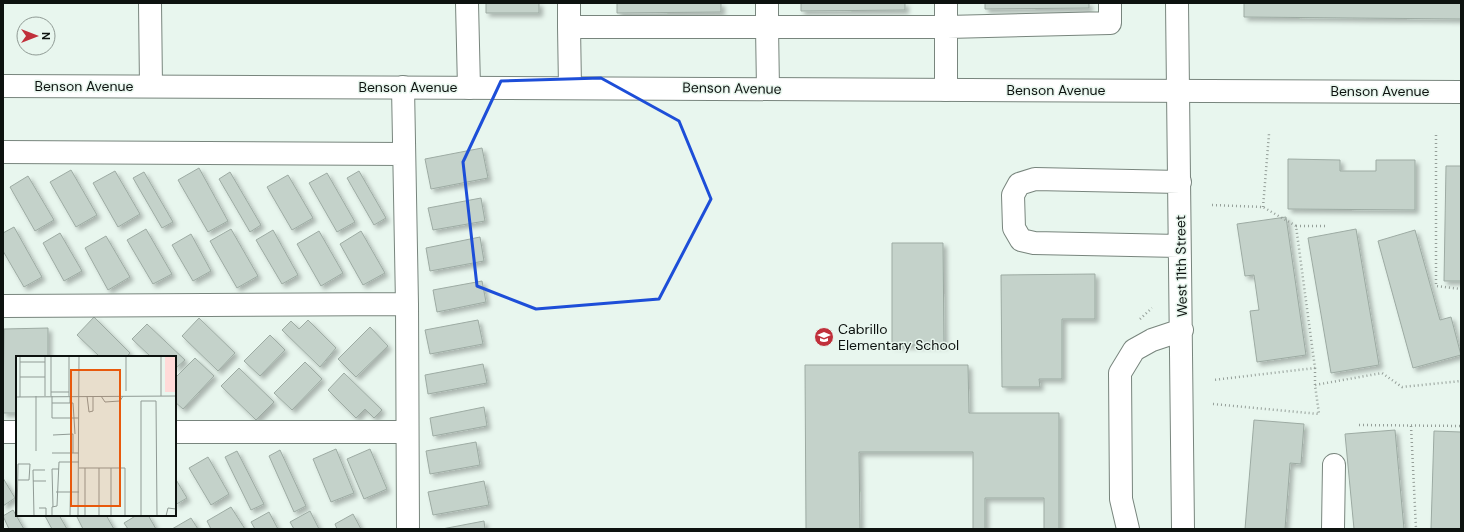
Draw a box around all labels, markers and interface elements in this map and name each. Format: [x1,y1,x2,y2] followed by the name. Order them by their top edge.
[16,16,56,56] north arrow
[39,32,53,40] text: N
[34,77,134,95] street label: Benson Avenue
[358,78,458,96] street label: Benson Avenue
[682,78,782,98] street label: Benson Avenue
[1006,81,1106,99] street label: Benson Avenue
[1330,82,1430,100] street label: Benson Avenue
[1171,215,1191,317] street label: West 11th Street
[838,320,959,354] place label: Cabrillo Elementary School
[813,326,835,348] school or university icon: Cabrillo Elementary School
[16,356,176,516] inset map

